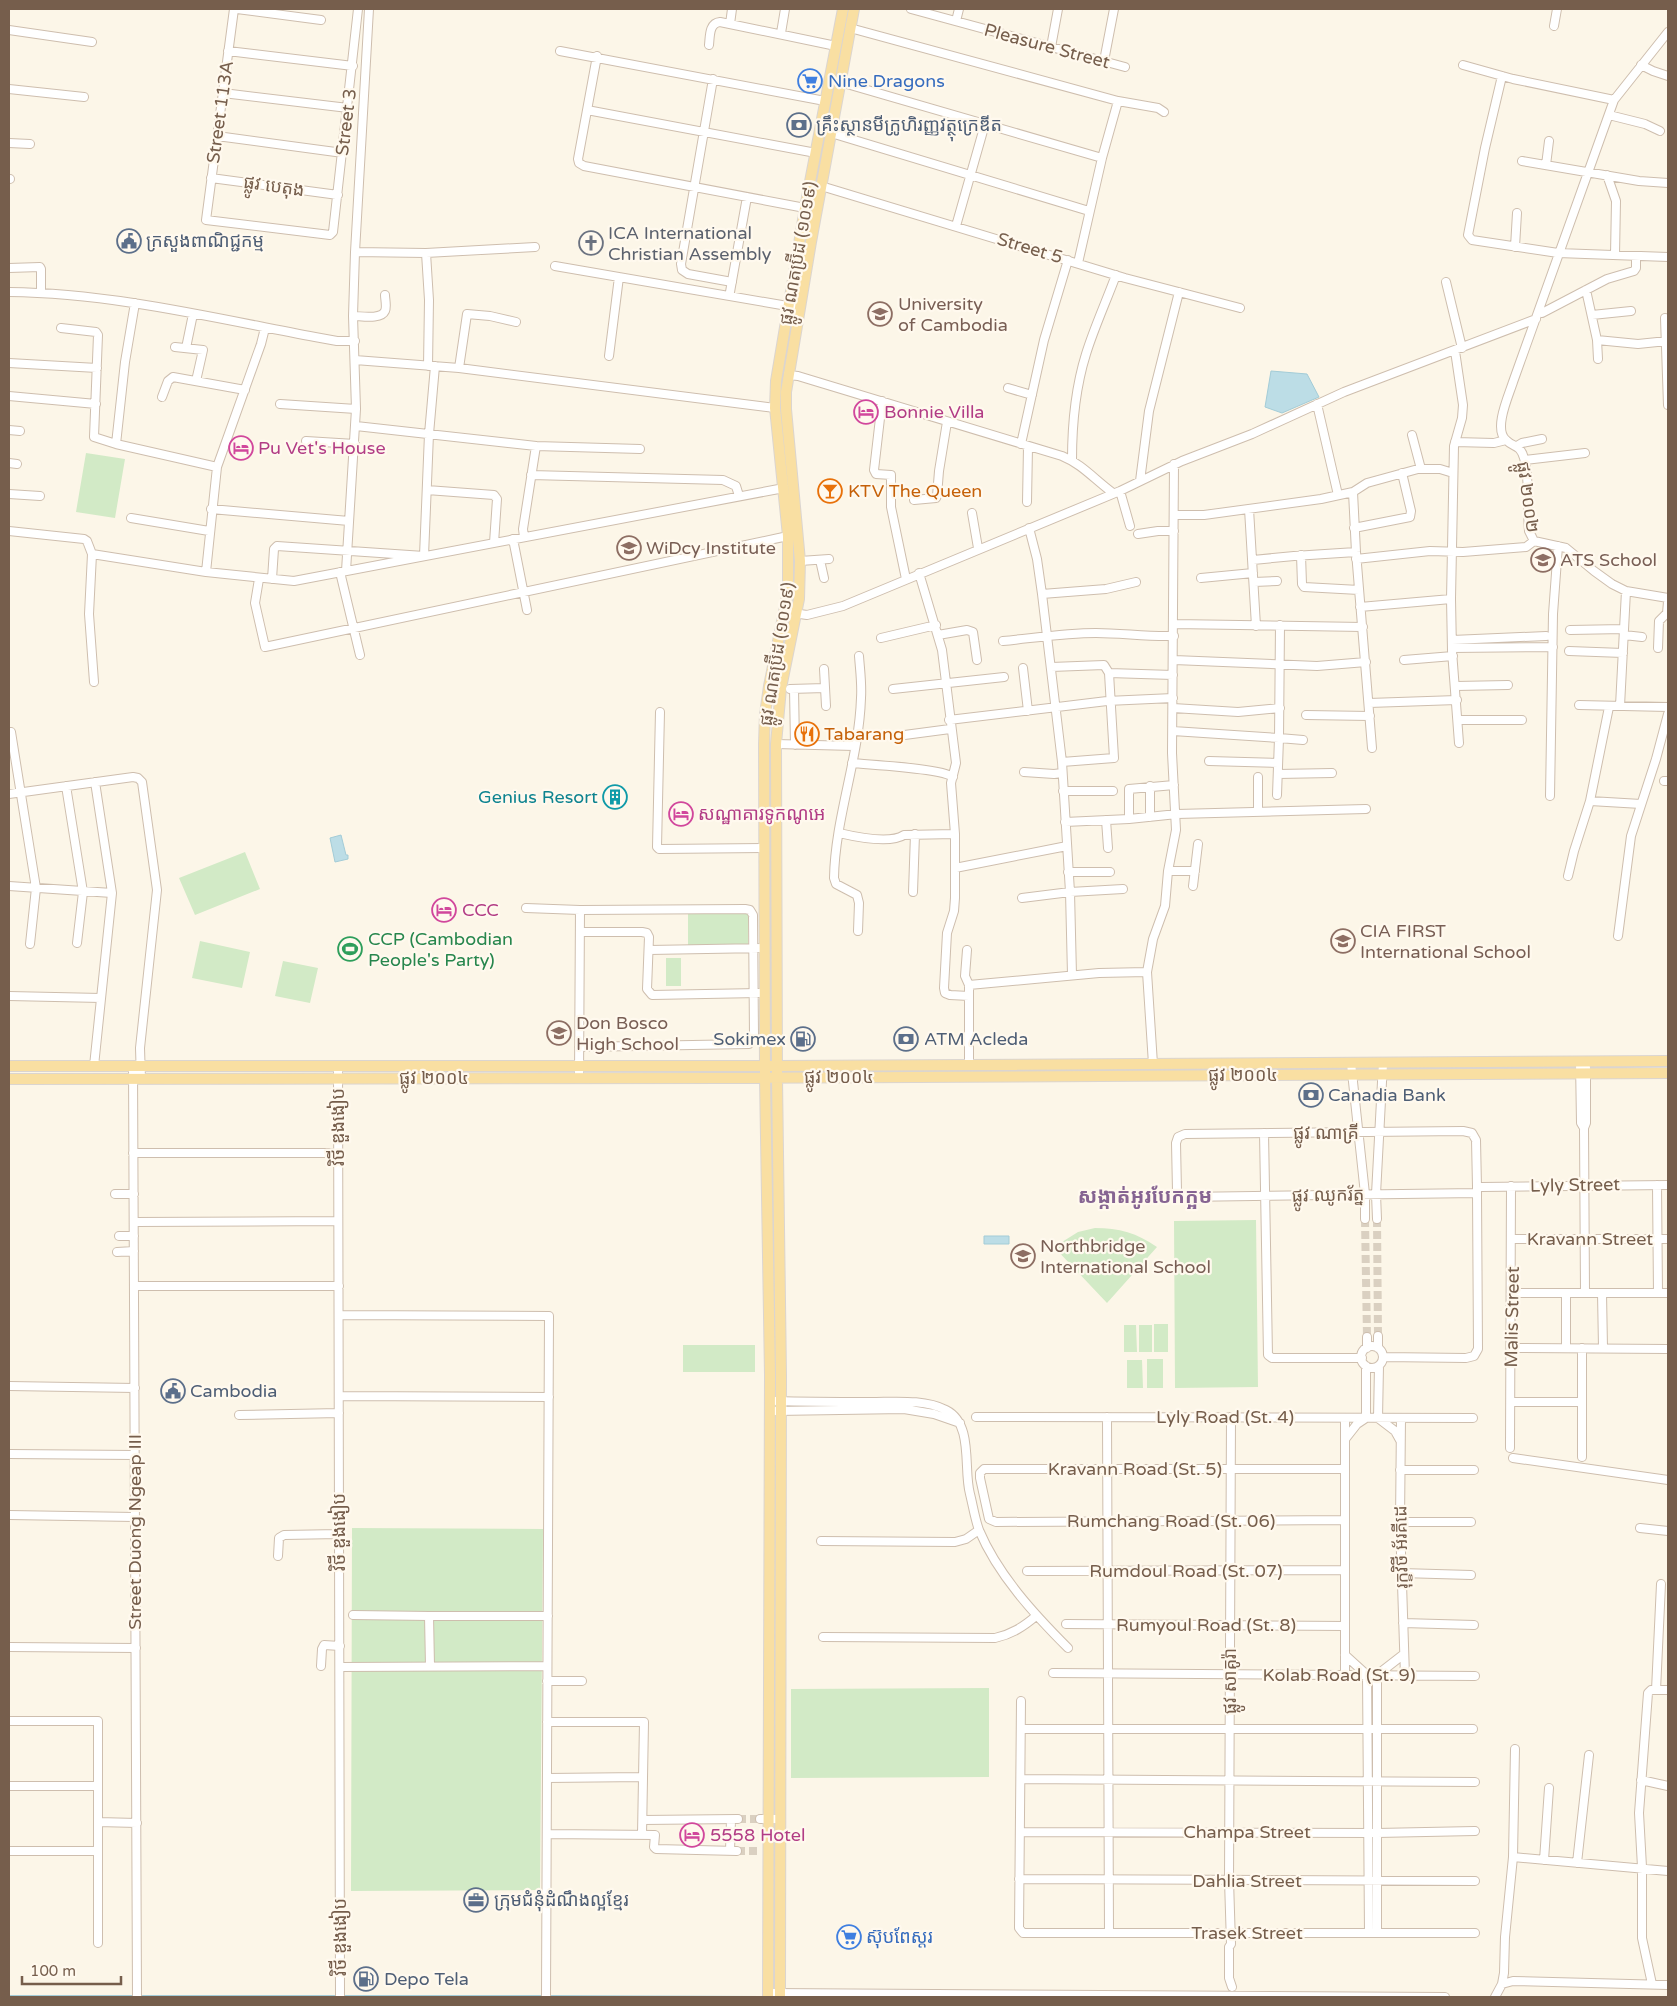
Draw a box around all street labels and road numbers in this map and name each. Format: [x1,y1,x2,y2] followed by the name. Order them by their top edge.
[982,19,1112,73] street label: Pleasure Street
[202,59,238,165] street label: Street 113A
[331,87,361,157] street label: Street 3
[241,171,306,206] street label: ផ្លូវ បេតុង
[773,179,827,327] street label: ផ្លូវ ណតប្រ៊ីដ (១០១៩)
[995,228,1065,268] street label: Street 5
[1507,460,1544,535] street label: ផ្លូវ ២០០២
[753,580,804,728] street label: ផ្លូវ ណតប្រ៊ីដ (១០១៩)
[1208,1064,1278,1091] street label: ផ្លូវ ២០០៤
[804,1066,874,1093] street label: ផ្លូវ ២០០៤
[399,1067,469,1094] street label: ផ្លូវ ២០០៤
[326,1088,349,1167] street label: វិថី ឌួងងៀប
[1293,1122,1359,1149] street label: ផ្លូវ ណាគ្រី
[1530,1173,1620,1197] street label: Lyly Street
[1292,1183,1365,1212] street label: ផ្លូវ ឈូករ័ត្ន
[1527,1228,1653,1250] street label: Kravann Street
[1500,1266,1524,1368] street label: Malis Street
[1156,1406,1294,1428] street label: Lyly Road (St. 4)
[124,1434,146,1630] street label: Street Duong Ngeap III
[1048,1458,1222,1480] street label: Kravann Road (St. 5)
[327,1493,350,1572] street label: វិថី ឌួងងៀប
[1389,1505,1414,1589] street label: រុក្ខវិថី អ័រគីដេ
[1067,1510,1275,1532] street label: Rumchang Road (St. 06)
[1089,1560,1283,1582] street label: Rumdoul Road (St. 07)
[1116,1614,1296,1636] street label: Rumyoul Road (St. 8)
[1219,1648,1246,1714] street label: ផ្លូវ សាគូរ៉ា
[1262,1664,1416,1686] street label: Kolab Road (St. 9)
[1183,1821,1311,1843] street label: Champa Street
[1192,1870,1302,1892] street label: Dahlia Street
[328,1898,351,1977] street label: វិថី ឌួងងៀប
[1191,1922,1303,1944] street label: Trasek Street

